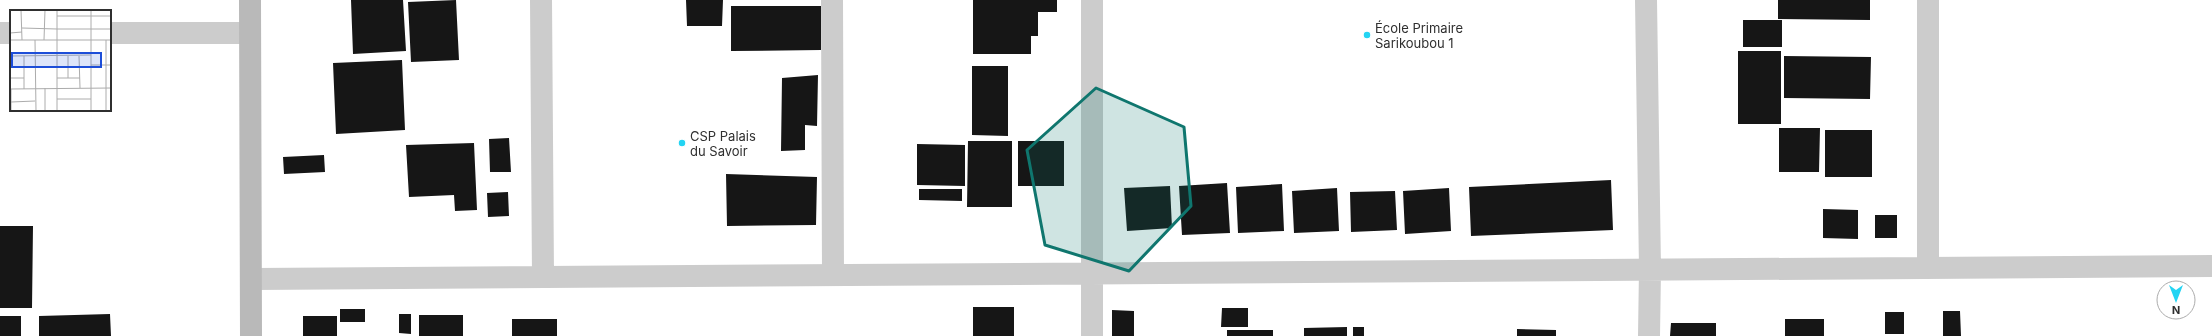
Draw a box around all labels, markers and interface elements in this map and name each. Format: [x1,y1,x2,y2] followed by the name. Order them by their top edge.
[10,10,111,111] inset map
[1375,20,1463,51] place label: École Primaire Sarikoubou 1
[1362,30,1372,40] marker: École Primaire Sarikoubou 1
[690,128,756,159] place label: CSP Palais du Savoir
[677,138,687,148] marker: CSP Palais du Savoir
[2156,280,2196,320] north arrow
[2172,303,2180,317] text: N

